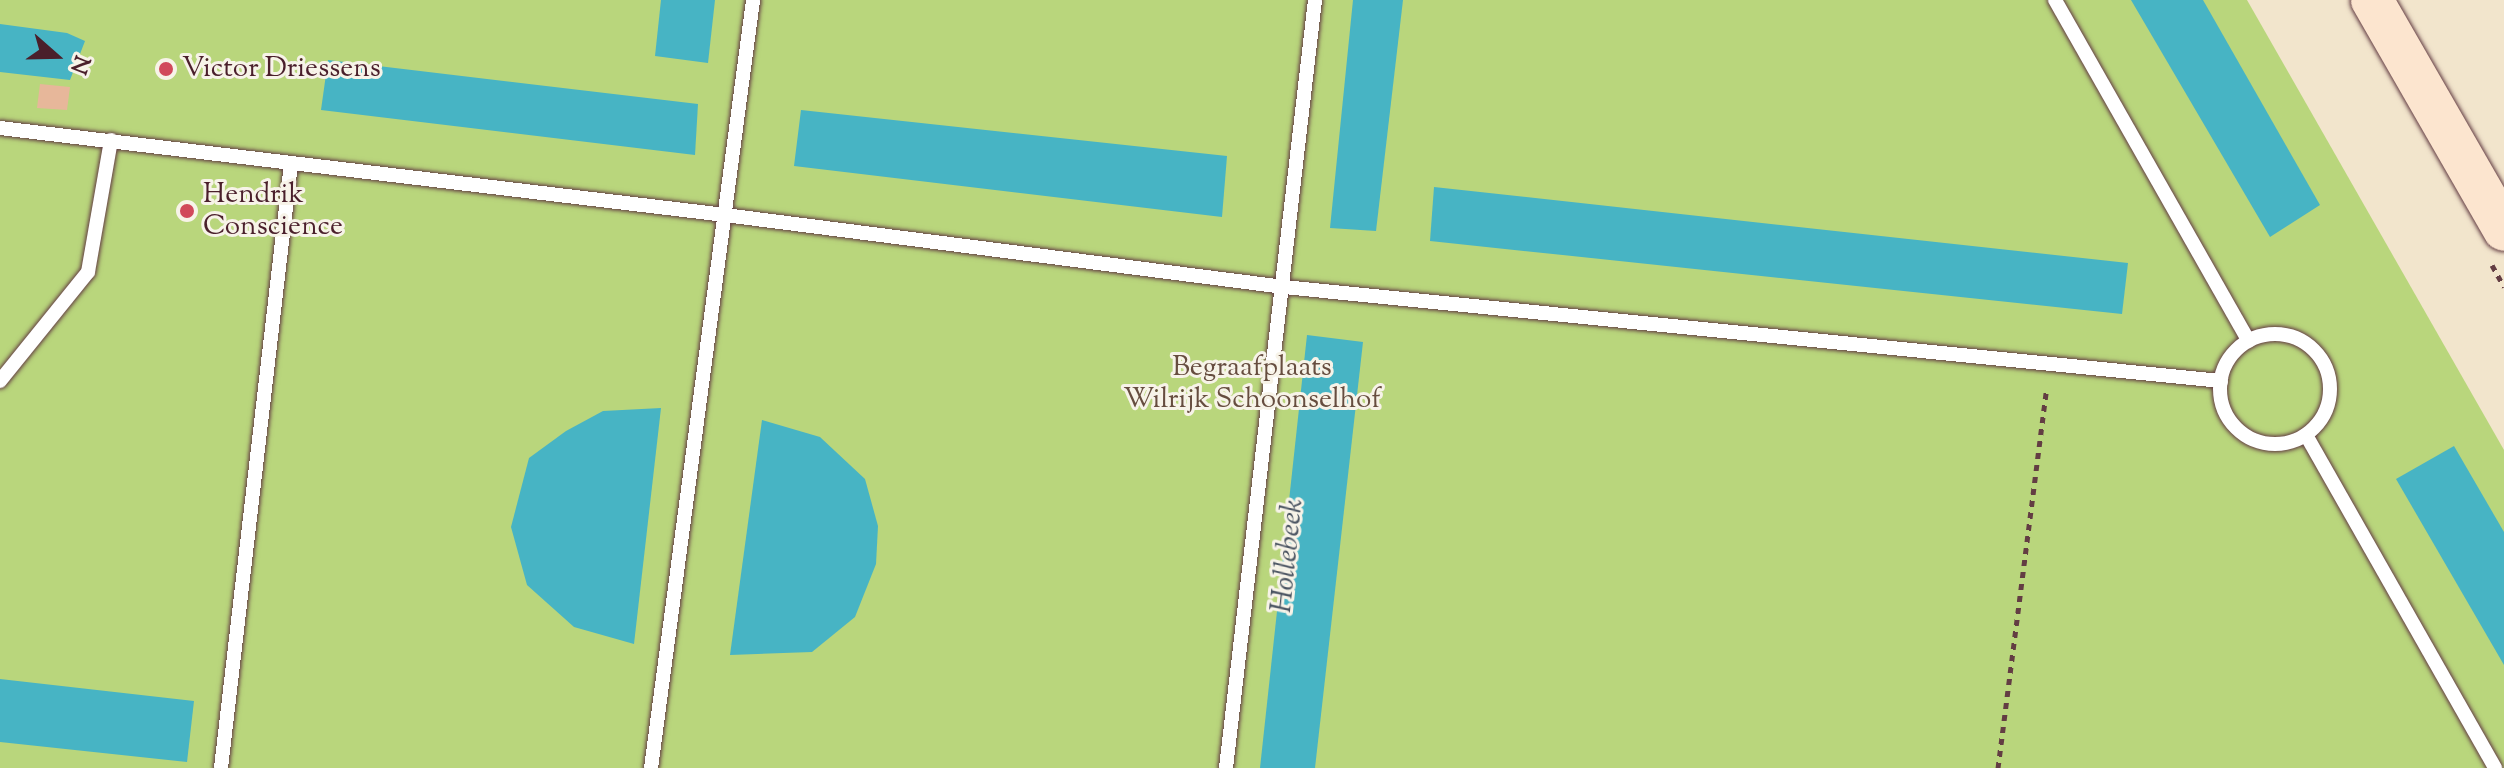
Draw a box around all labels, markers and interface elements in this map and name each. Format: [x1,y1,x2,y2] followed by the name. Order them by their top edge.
[16,16,96,96] north arrow
[61,50,97,78] text: N
[182,52,381,86] place label: Victor Driessens
[157,60,175,78] marker: Victor Driessens
[203,178,343,244] place label: Hendrik Conscience
[178,202,196,220] marker: Hendrik Conscience
[1123,351,1381,417] park label: Begraafplaats Wilrijk Schoonselhof
[1265,497,1313,615] water label: Hollebeek

